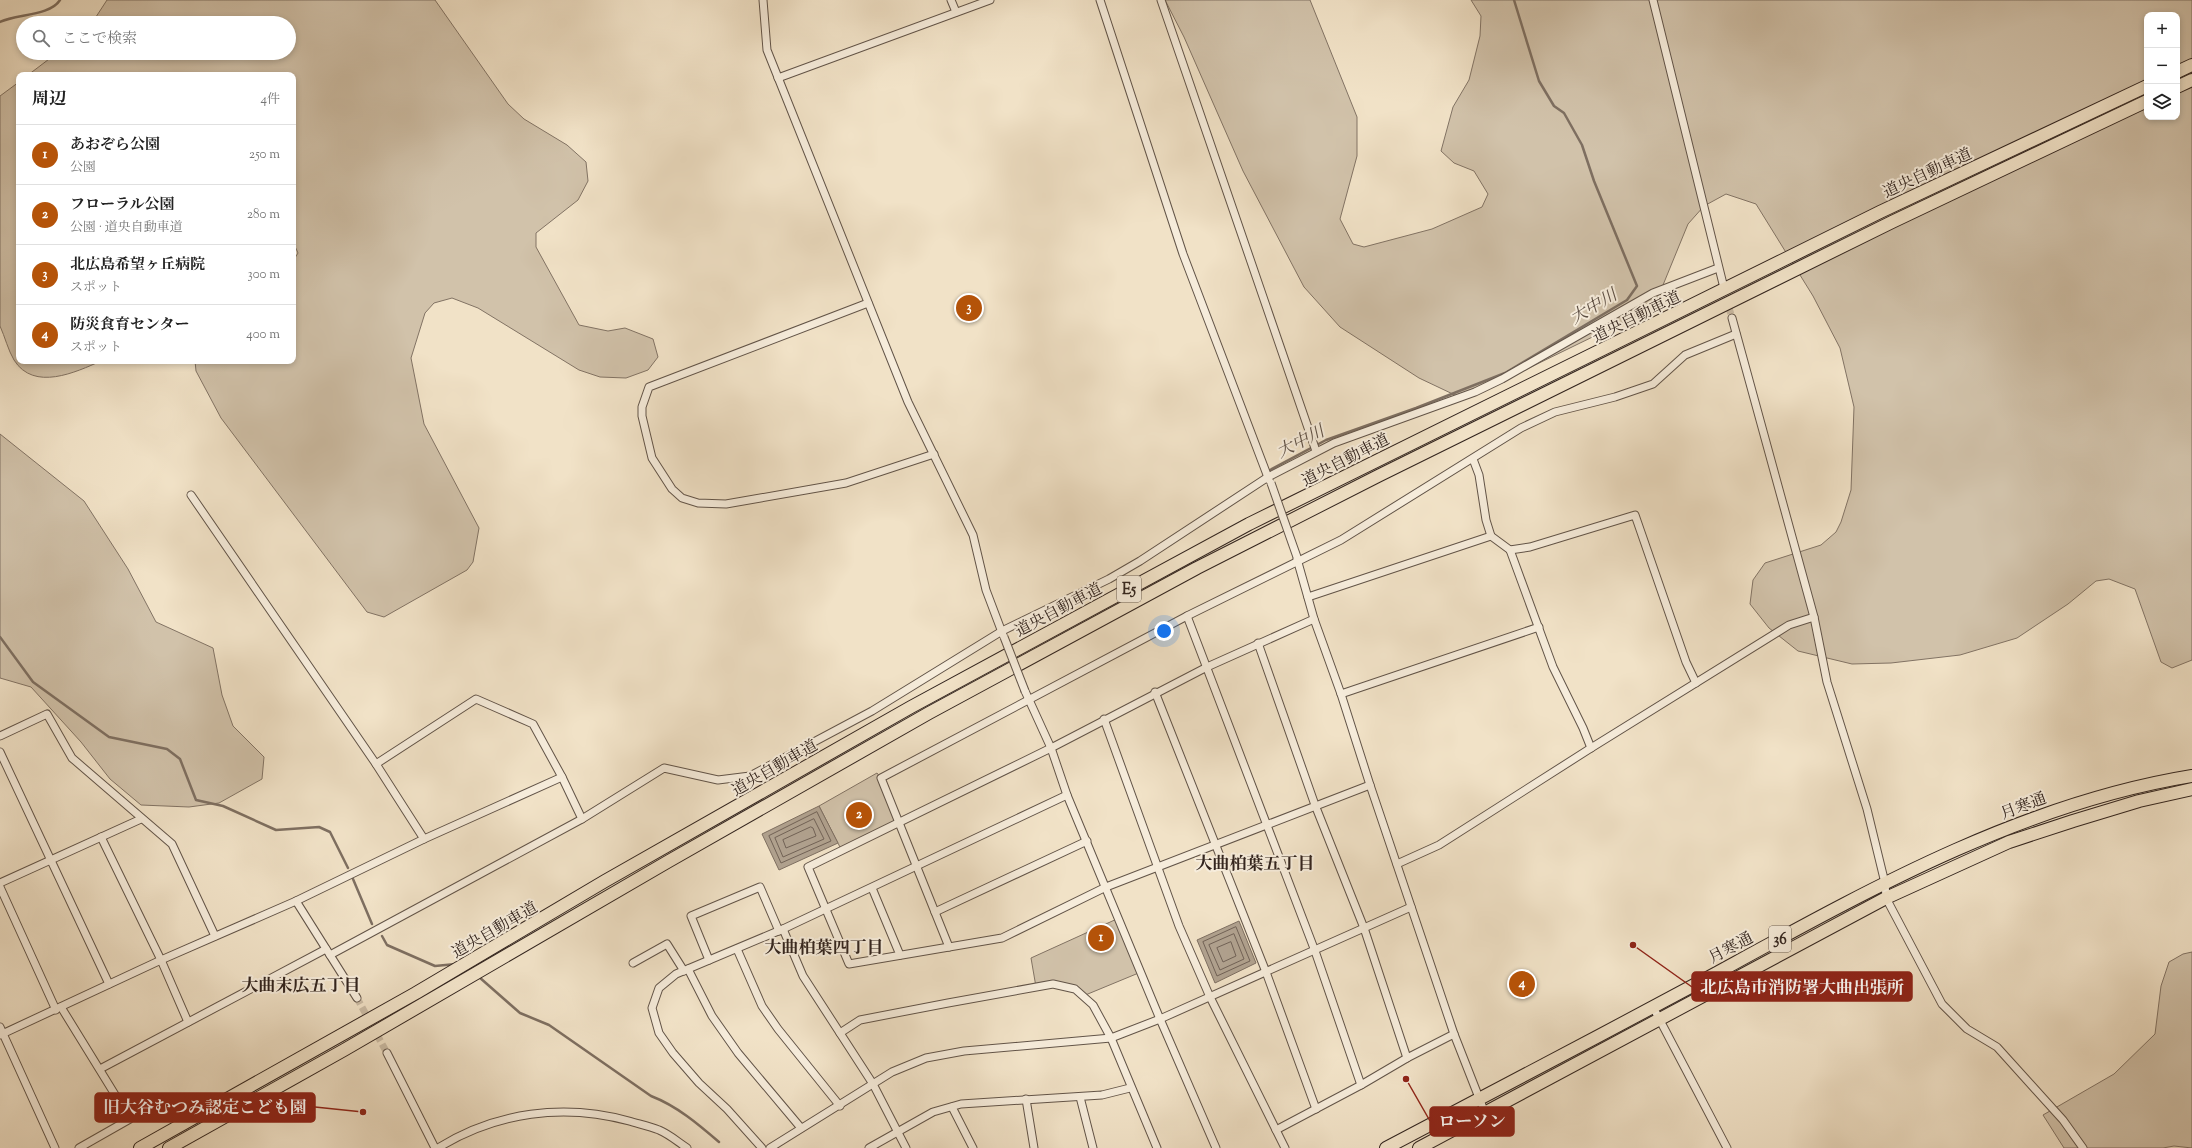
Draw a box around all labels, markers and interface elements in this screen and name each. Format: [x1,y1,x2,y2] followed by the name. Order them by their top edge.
[2144,12,2180,120] map controls
[2144,12,2180,48] button: +
[16,16,296,60] search box
[30,27,52,49] icon: search
[62,29,137,50] text: ここで検索
[2144,48,2180,84] button: −
[2144,84,2180,120] button: layers
[32,88,66,112] text: 周辺
[260,91,280,109] text: 4件
[70,135,160,156] text: あおぞら公園
[1880,144,1976,205] street label: 道央自動車道
[43,146,47,164] text: 1
[249,146,280,164] text: 250 m
[70,159,96,177] text: 公園
[70,195,175,216] text: フローラル公園
[42,206,48,224] text: 2
[247,206,280,224] text: 280 m
[70,219,183,237] text: 公園 · 道央自動車道
[70,255,205,276] text: 北広島希望ヶ丘病院
[42,266,48,284] text: 3
[248,266,280,284] text: 300 m
[70,279,122,297] text: スポット
[1566,283,1624,331] water label: 大中川
[1589,287,1685,350] street label: 道央自動車道
[956,293,982,323] pin: 3
[70,315,189,336] text: 防災食育センター
[42,326,48,344] text: 4
[246,326,280,344] text: 400 m
[70,339,122,357] text: スポット
[1273,420,1331,465] water label: 大中川
[1298,429,1394,493] street label: 道央自動車道
[1117,576,1141,602] road number: E5
[1011,579,1107,644] street label: 道央自動車道
[1154,621,1174,641] your location
[728,735,823,803] street label: 道央自動車道
[1997,788,2050,827] street label: 月寒通
[846,800,872,830] pin: 2
[1196,853,1315,877] district label: 大曲柏葉五丁目
[448,897,543,965] street label: 道央自動車道
[1088,923,1114,953] pin: 1
[1769,926,1791,952] road number: 36
[1705,928,1758,971] street label: 月寒通
[765,937,884,961] district label: 大曲柏葉四丁目
[1509,969,1535,999] pin: 4
[1692,972,1912,1001] callout: 北広島市消防署大曲出張所
[242,975,361,999] district label: 大曲末広五丁目
[1700,977,1904,1001] text: 北広島市消防署大曲出張所
[95,1093,315,1122] callout: 旧大谷むつみ認定こども園
[103,1097,307,1121] text: 旧大谷むつみ認定こども園
[1430,1107,1514,1136] callout: ローソン
[1438,1111,1506,1135] text: ローソン

